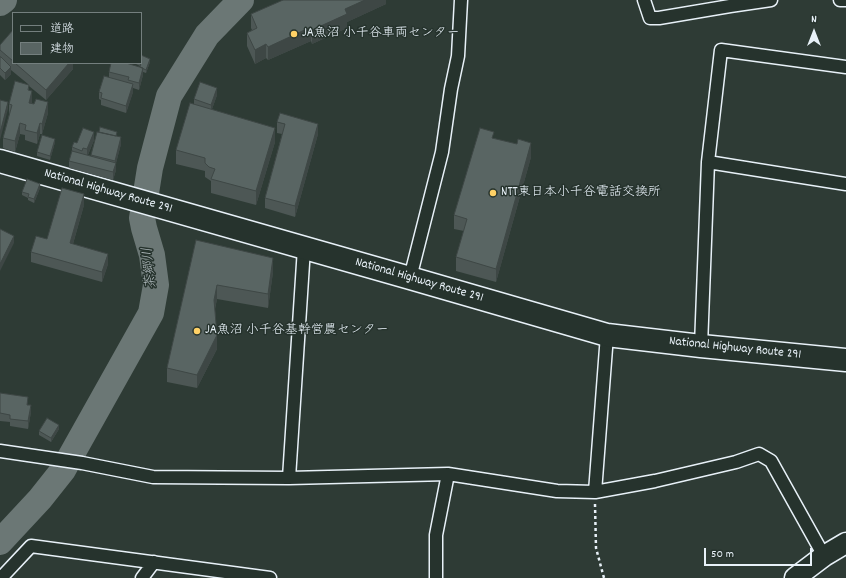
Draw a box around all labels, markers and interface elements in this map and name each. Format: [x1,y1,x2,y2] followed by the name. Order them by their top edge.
[12,12,142,64] legend
[794,12,834,52] north arrow
[811,12,817,28] text: N
[50,21,74,38] text: 道路
[302,26,460,42] place label: JA魚沼 小千谷車両センター
[289,29,299,39] marker: JA魚沼 小千谷車両センター
[50,41,74,58] text: 建物
[42,166,174,218] street label: National Highway Route 291
[501,185,661,201] place label: NTT東日本小千谷電話交換所
[488,188,498,198] marker: NTT東日本小千谷電話交換所
[140,246,162,290] water label: 茶郷川
[353,255,485,307] street label: National Highway Route 291
[205,323,389,339] place label: JA魚沼 小千谷基幹営農センター
[192,326,202,336] marker: JA魚沼 小千谷基幹営農センター
[668,334,802,364] street label: National Highway Route 291
[706,540,814,566] scale bar
[711,546,734,563] text: 50 m

